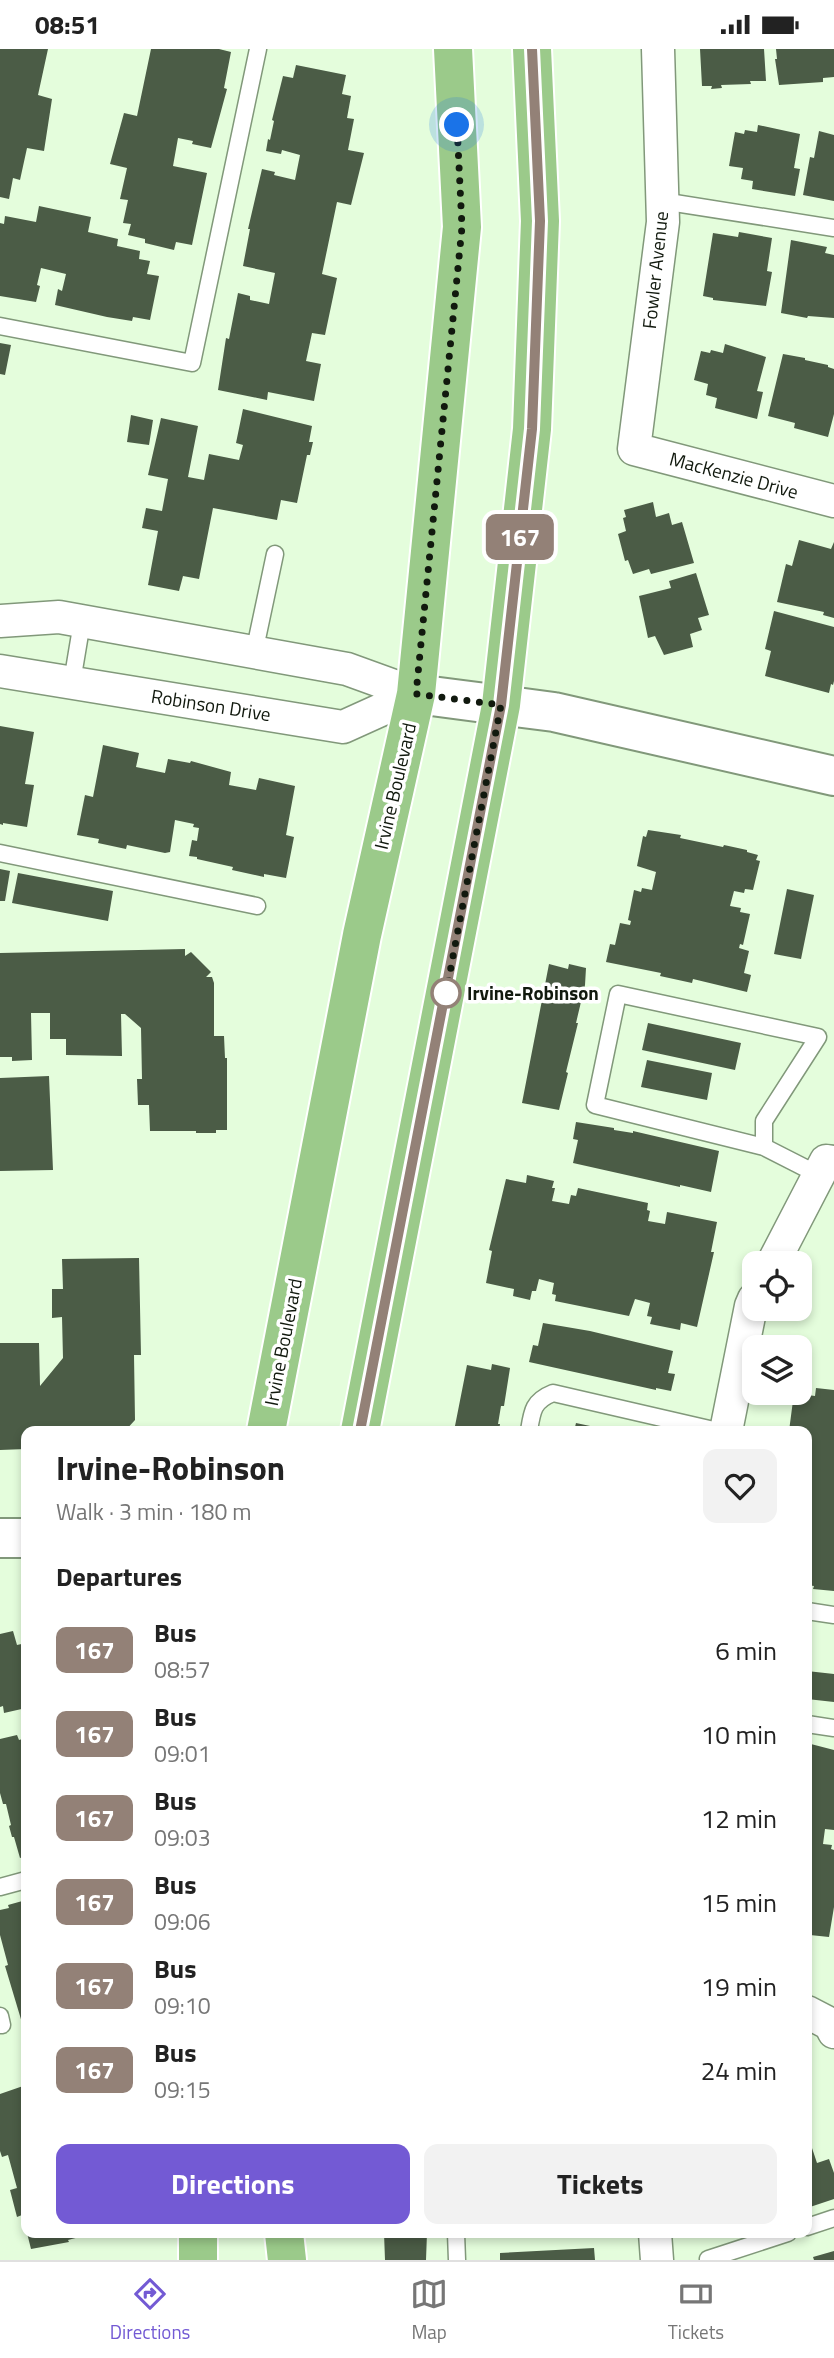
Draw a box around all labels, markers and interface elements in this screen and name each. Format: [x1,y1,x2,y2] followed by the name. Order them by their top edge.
[35,5,100,44] text: 08:51
[439,107,474,142] your location
[634,210,675,330] street label: Fowler Avenue
[667,443,802,506] street label: MacKenzie Drive
[480,514,560,560] line badge: 167
[500,519,540,555] text: 167
[149,681,273,728] street label: Robinson Drive
[366,720,423,852] street label: Irvine Boulevard
[431,978,461,1008] marker: Irvine-Robinson
[467,978,599,1007] place label: Irvine-Robinson
[742,1251,812,1405] map controls
[742,1251,812,1321] button: locate
[256,1276,309,1408] street label: Irvine Boulevard
[742,1335,812,1405] button: layers
[56,1443,285,1493] text: Irvine-Robinson
[703,1449,777,1523] button: heart
[56,1494,252,1529] text: Walk · 3 min · 180 m
[56,1557,182,1596] text: Departures
[154,1613,196,1652] text: Bus
[715,1631,777,1670] text: 6 min
[74,1632,115,1668] text: 167
[154,1652,211,1687] text: 08:57
[154,1697,196,1736] text: Bus
[701,1715,777,1754] text: 10 min
[74,1716,115,1752] text: 167
[154,1736,211,1771] text: 09:01
[154,1781,196,1820] text: Bus
[701,1799,777,1838] text: 12 min
[74,1800,115,1836] text: 167
[154,1820,211,1855] text: 09:03
[154,1865,196,1904] text: Bus
[701,1883,777,1922] text: 15 min
[74,1884,115,1920] text: 167
[154,1904,211,1939] text: 09:06
[154,1949,196,1988] text: Bus
[701,1967,777,2006] text: 19 min
[74,1968,115,2004] text: 167
[154,1988,211,2023] text: 09:10
[154,2033,196,2072] text: Bus
[701,2051,777,2090] text: 24 min
[74,2052,115,2088] text: 167
[154,2072,211,2107] text: 09:15
[56,2144,410,2224] button: Directions
[424,2144,777,2224] button: Tickets
[110,2275,190,2346] tab: Directions
[410,2275,448,2346] tab: Map
[668,2275,724,2346] tab: Tickets

